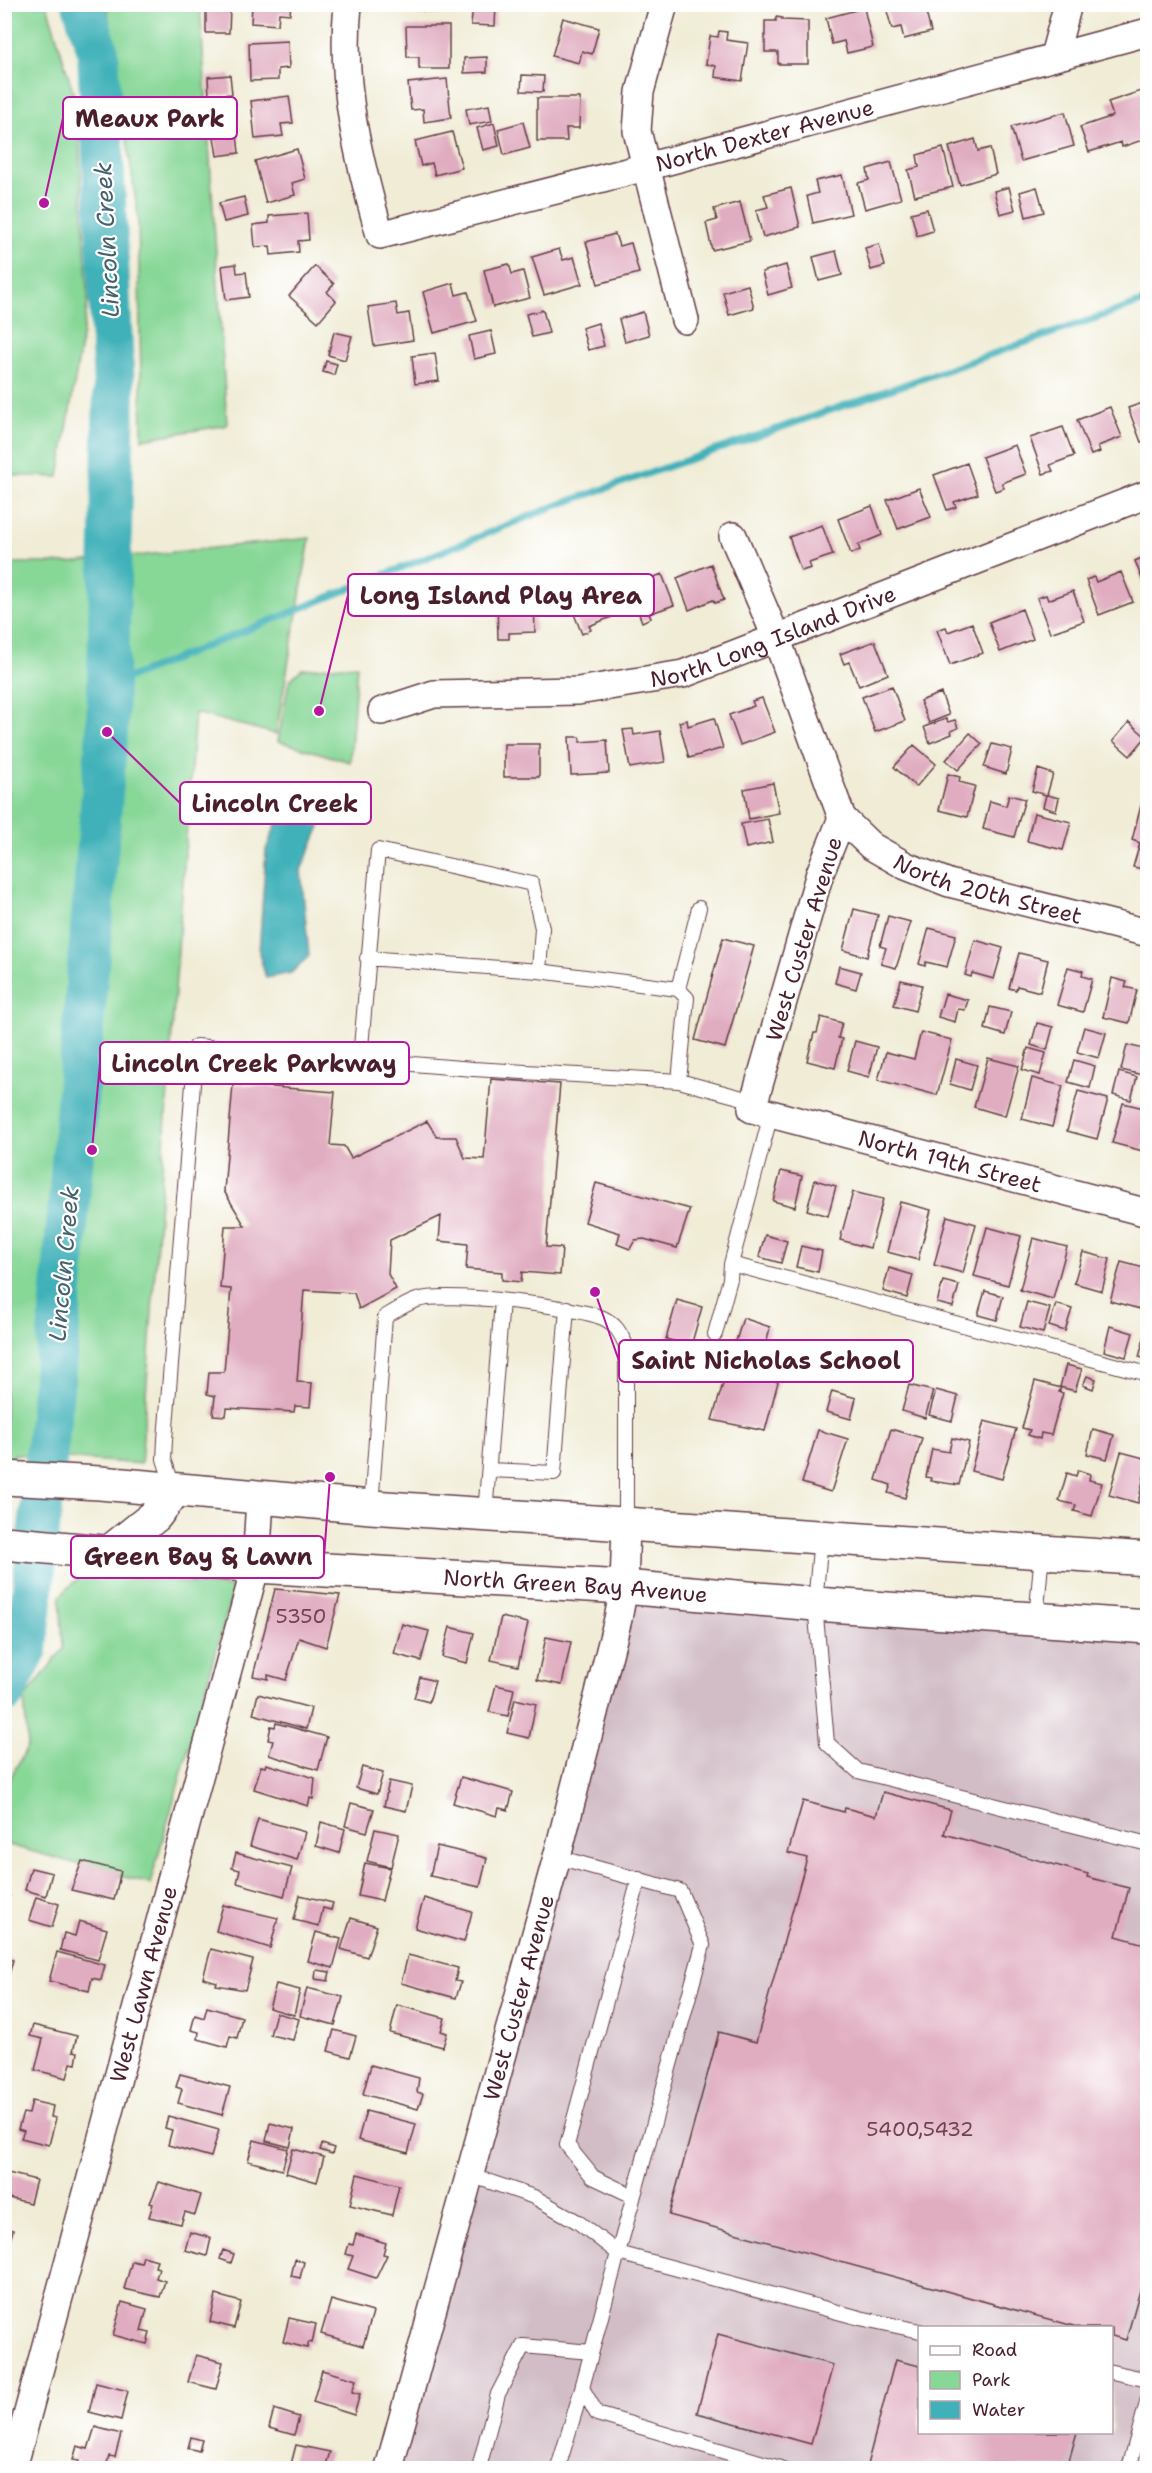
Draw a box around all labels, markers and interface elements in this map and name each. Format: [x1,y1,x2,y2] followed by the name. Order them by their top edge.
[652,92,877,178] street label: North Dexter Avenue
[63,97,237,139] callout: Meaux Park
[75,103,225,135] text: Meaux Park
[87,161,127,319] water label: Lincoln Creek
[348,574,654,616] callout: Long Island Play Area
[648,578,900,694] street label: North Long Island Drive
[360,580,643,612] text: Long Island Play Area
[180,782,371,824] callout: Lincoln Creek
[192,788,358,820] text: Lincoln Creek
[759,833,849,1045] street label: West Custer Avenue
[888,847,1085,930] street label: North 20th Street
[100,1042,409,1084] callout: Lincoln Creek Parkway
[111,1048,397,1080] text: Lincoln Creek Parkway
[855,1123,1045,1199] street label: North 19th Street
[41,1185,87,1343] water label: Lincoln Creek
[619,1340,913,1382] callout: Saint Nicholas School
[631,1345,901,1377] text: Saint Nicholas School
[71,1536,324,1578] callout: Green Bay & Lawn
[84,1541,312,1573] text: Green Bay & Lawn
[442,1562,709,1609] street label: North Green Bay Avenue
[276,1603,326,1629] house number: 5350
[103,1883,183,2086] street label: West Lawn Avenue
[476,1891,561,2104] street label: West Custer Avenue
[866,2116,974,2142] house number: 5400,5432
[918,2326,1113,2434] legend
[972,2338,1017,2362] text: Road
[972,2368,1011,2392] text: Park
[972,2398,1025,2422] text: Water

